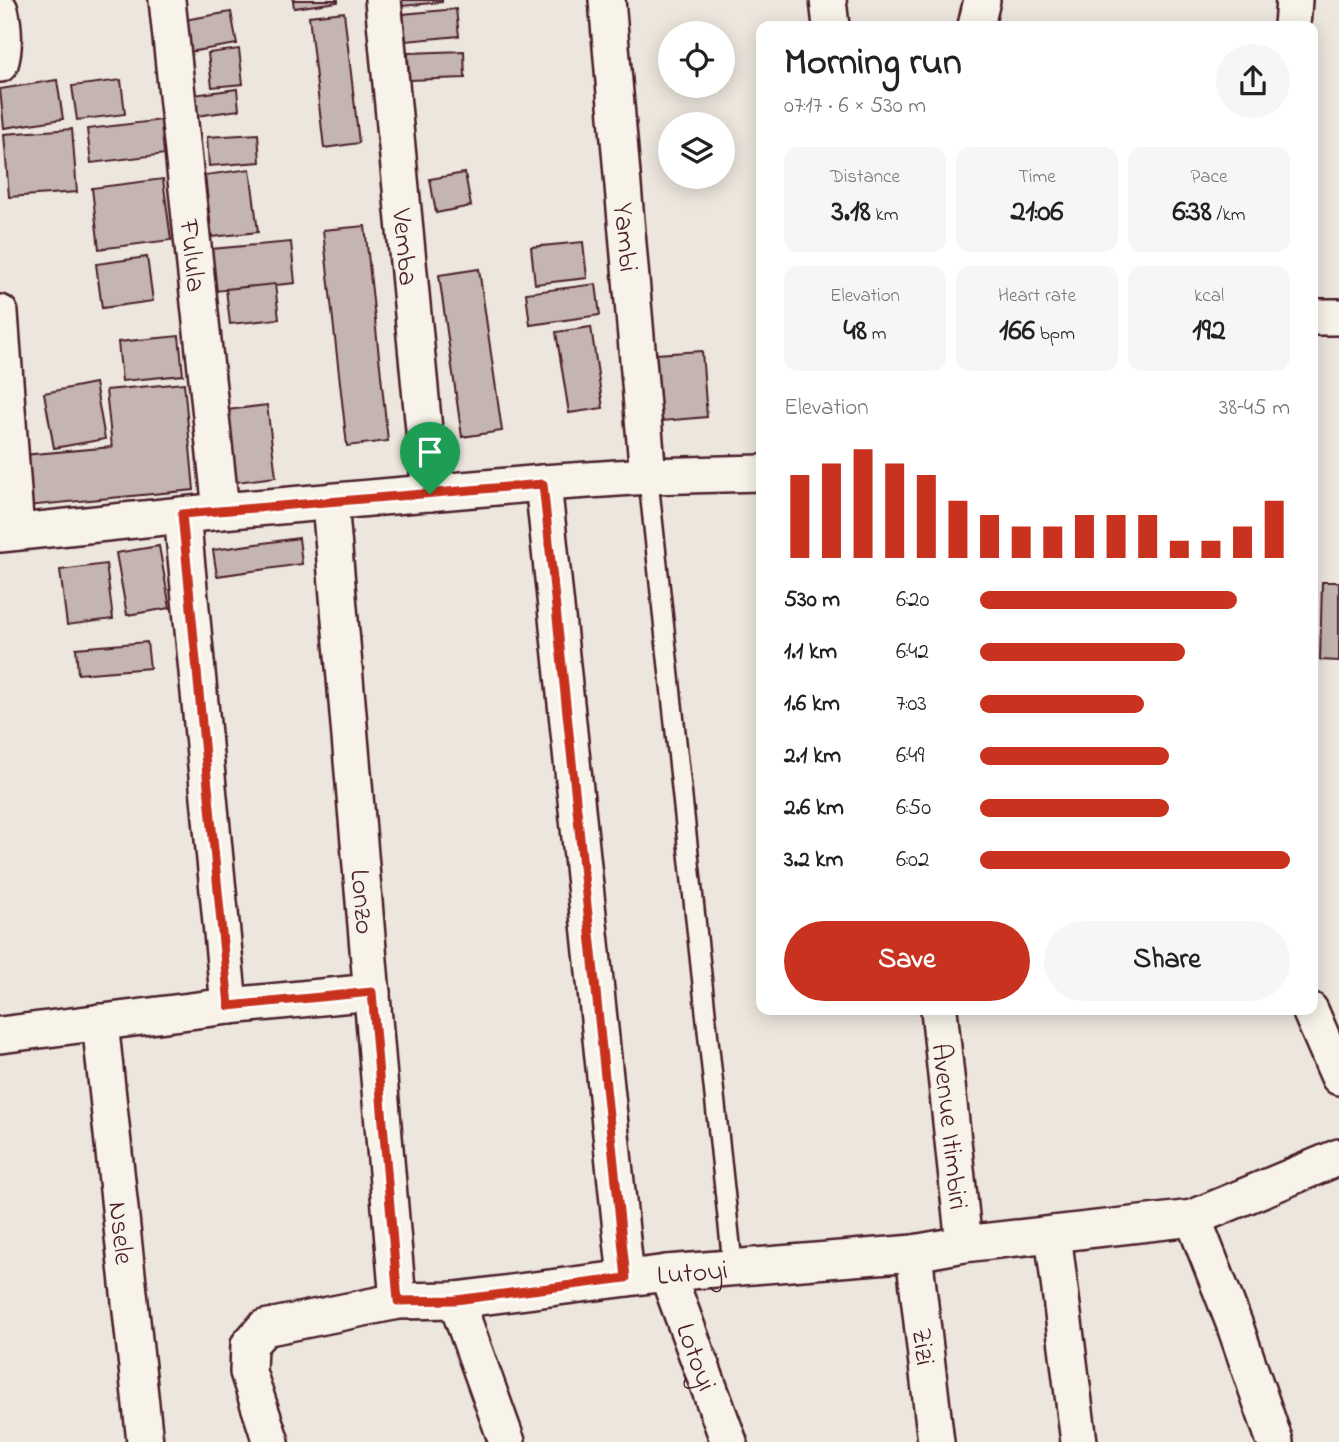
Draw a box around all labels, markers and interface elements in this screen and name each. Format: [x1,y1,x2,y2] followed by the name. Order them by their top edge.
[658,21,735,189] map controls
[658,21,735,98] button: locate
[784,36,962,92] text: Morning run
[1216,44,1290,118] button: share
[784,90,926,123] text: 07:17 · 6 × 530 m
[658,112,735,189] button: layers
[830,164,900,191] text: Distance
[1018,164,1056,191] text: Time
[1190,164,1228,191] text: Pace
[831,191,871,235] text: 3.18
[1010,191,1064,235] text: 21:06
[1172,191,1212,235] text: 6:38
[601,201,647,274] street label: Yambi
[871,202,899,229] text: km
[1212,202,1246,229] text: /km
[379,206,427,288] street label: Vemba
[166,217,215,294] street label: Fulula
[830,283,900,310] text: Elevation
[998,283,1076,310] text: Heart rate
[1194,283,1224,310] text: kcal
[843,310,867,354] text: 48
[999,310,1035,354] text: 166
[1192,310,1226,354] text: 192
[867,321,887,348] text: m
[1035,321,1075,348] text: bpm
[784,392,869,425] text: Elevation
[1219,392,1290,425] text: 38–45 m
[400,422,460,494] pin
[411,433,449,471] icon: arrive
[784,584,840,617] text: 530 m
[896,584,929,617] text: 6:20
[784,636,837,669] text: 1.1 km
[896,636,929,669] text: 6:42
[784,688,840,721] text: 1.6 km
[896,688,927,721] text: 7:03
[784,740,841,773] text: 2.1 km
[896,740,924,773] text: 6:49
[784,792,844,825] text: 2.6 km
[896,792,931,825] text: 6:50
[784,844,843,877] text: 3.2 km
[896,844,929,877] text: 6:02
[337,868,384,936] street label: Lonzo
[784,921,1030,1001] button: Save
[1044,921,1290,1001] button: Share
[919,1041,977,1212] street label: Avenue Itimbiri
[95,1200,143,1267] street label: Nsele
[655,1251,729,1298] street label: Lutoyi
[663,1318,726,1397] street label: Lotoyi
[899,1326,944,1368] street label: Zizi

